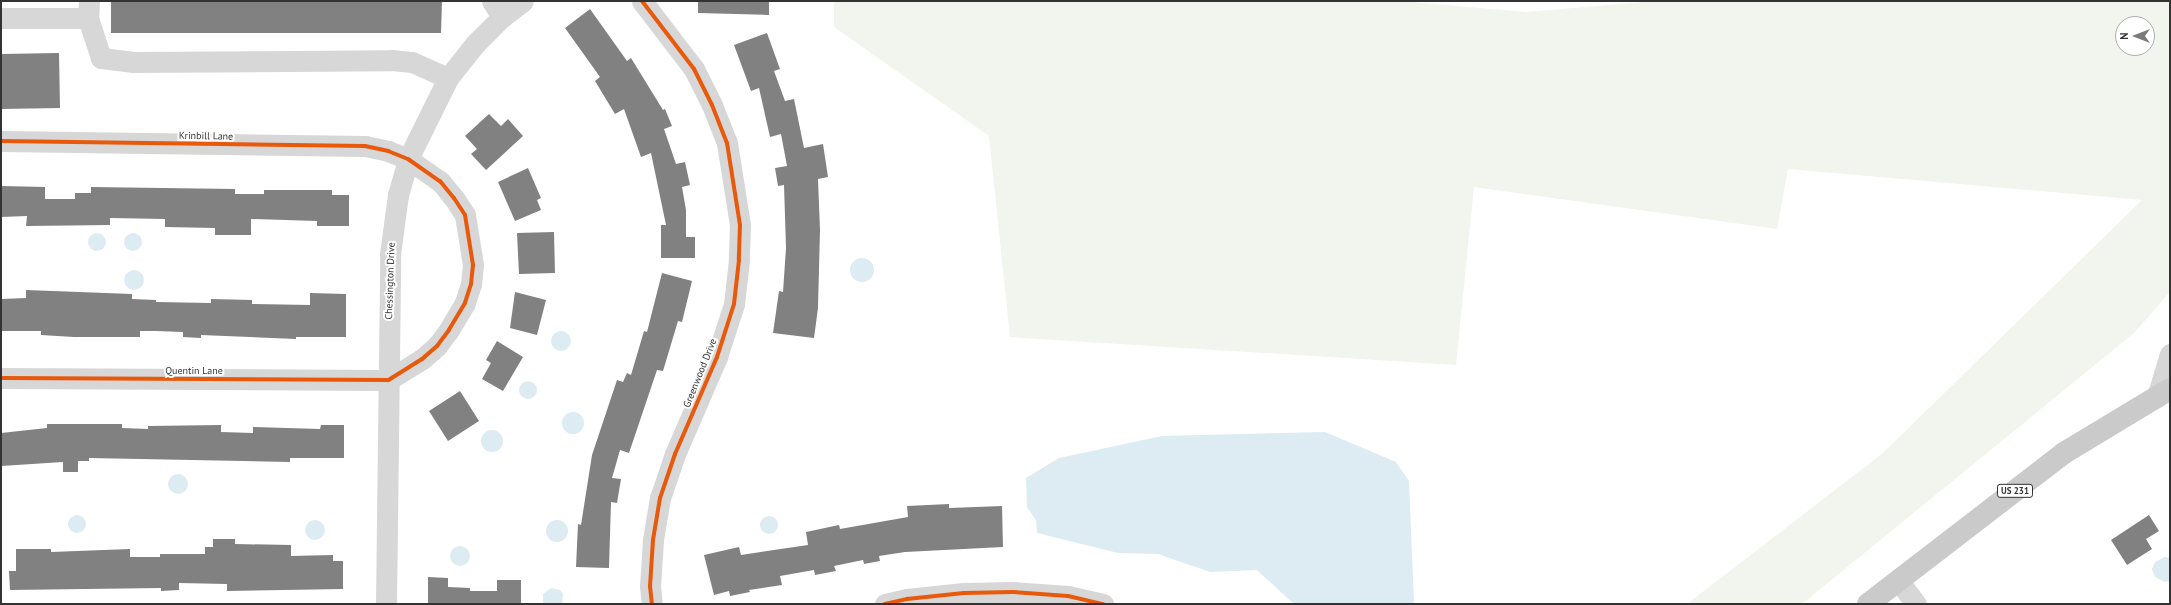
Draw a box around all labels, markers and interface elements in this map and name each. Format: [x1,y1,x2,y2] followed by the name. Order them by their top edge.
[2115,16,2155,56] north arrow
[2117,32,2131,40] text: N
[179,130,233,142] street label: Krinbill Lane
[383,242,397,320] street label: Chessington Drive
[681,337,719,409] street label: Greenwood Drive
[165,365,223,377] street label: Quentin Lane
[1997,484,2033,498] road number: US 231

